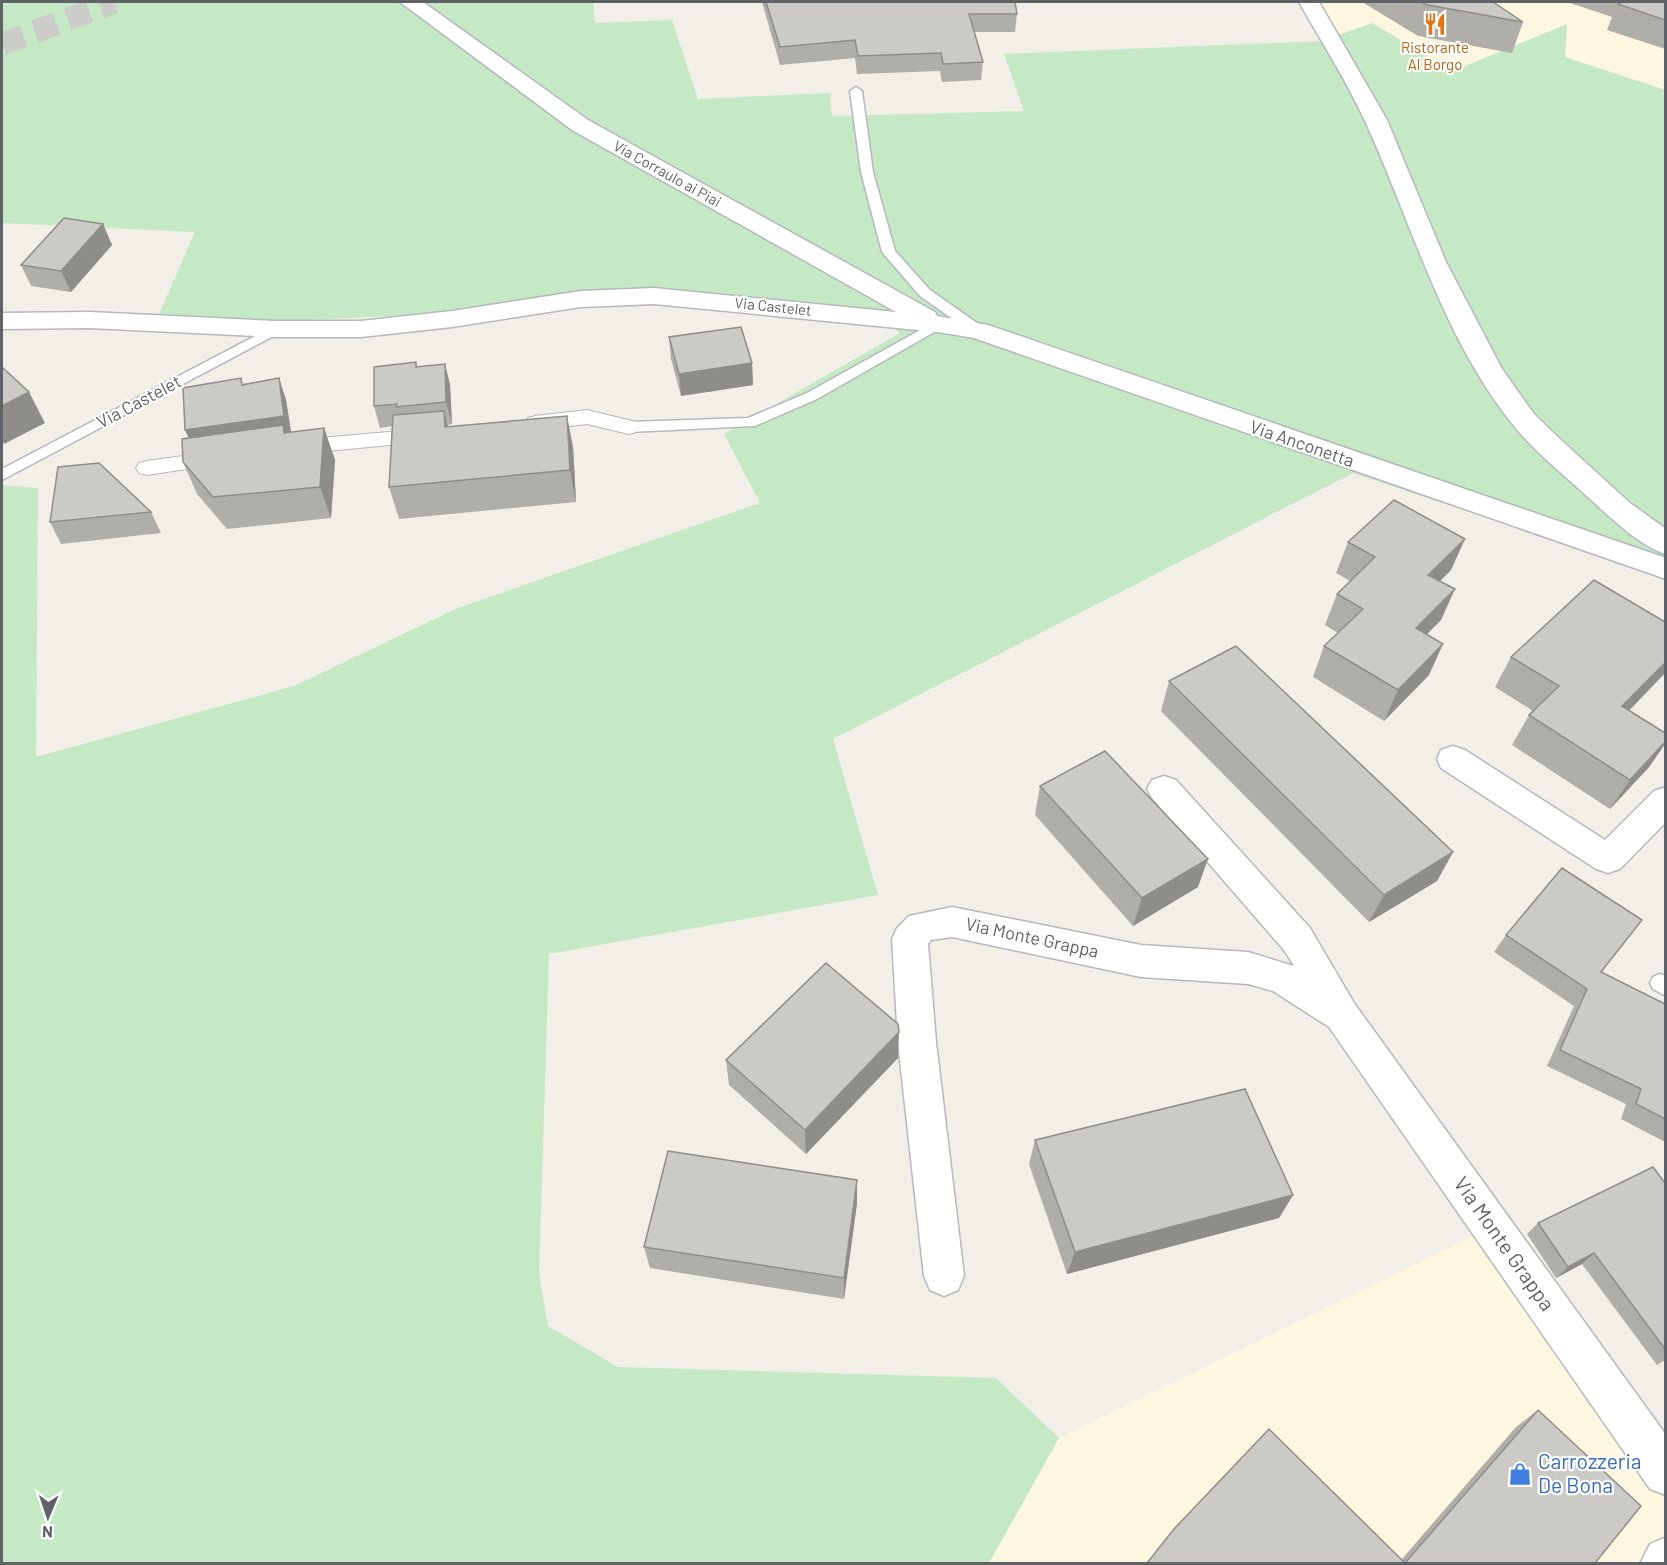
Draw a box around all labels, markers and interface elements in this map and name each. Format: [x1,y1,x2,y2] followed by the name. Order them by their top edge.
[1422,11,1448,37] restaurant icon: Ristorante Al Borgo
[1401,38,1469,73] place label: Ristorante Al Borgo
[610,136,725,210] street label: Via Corraulo ai Piai
[734,293,812,319] street label: Via Castelet
[92,370,185,433] street label: Via Castelet
[1247,415,1357,471] street label: Via Anconetta
[964,912,1101,962] street label: Via Monte Grappa
[1450,1171,1561,1315] street label: Via Monte Grappa
[1538,1448,1642,1497] place label: Carrozzeria De Bona
[1507,1461,1533,1487] shop icon: Carrozzeria De Bona
[18,1487,78,1547] north arrow
[42,1523,53,1542] text: N

